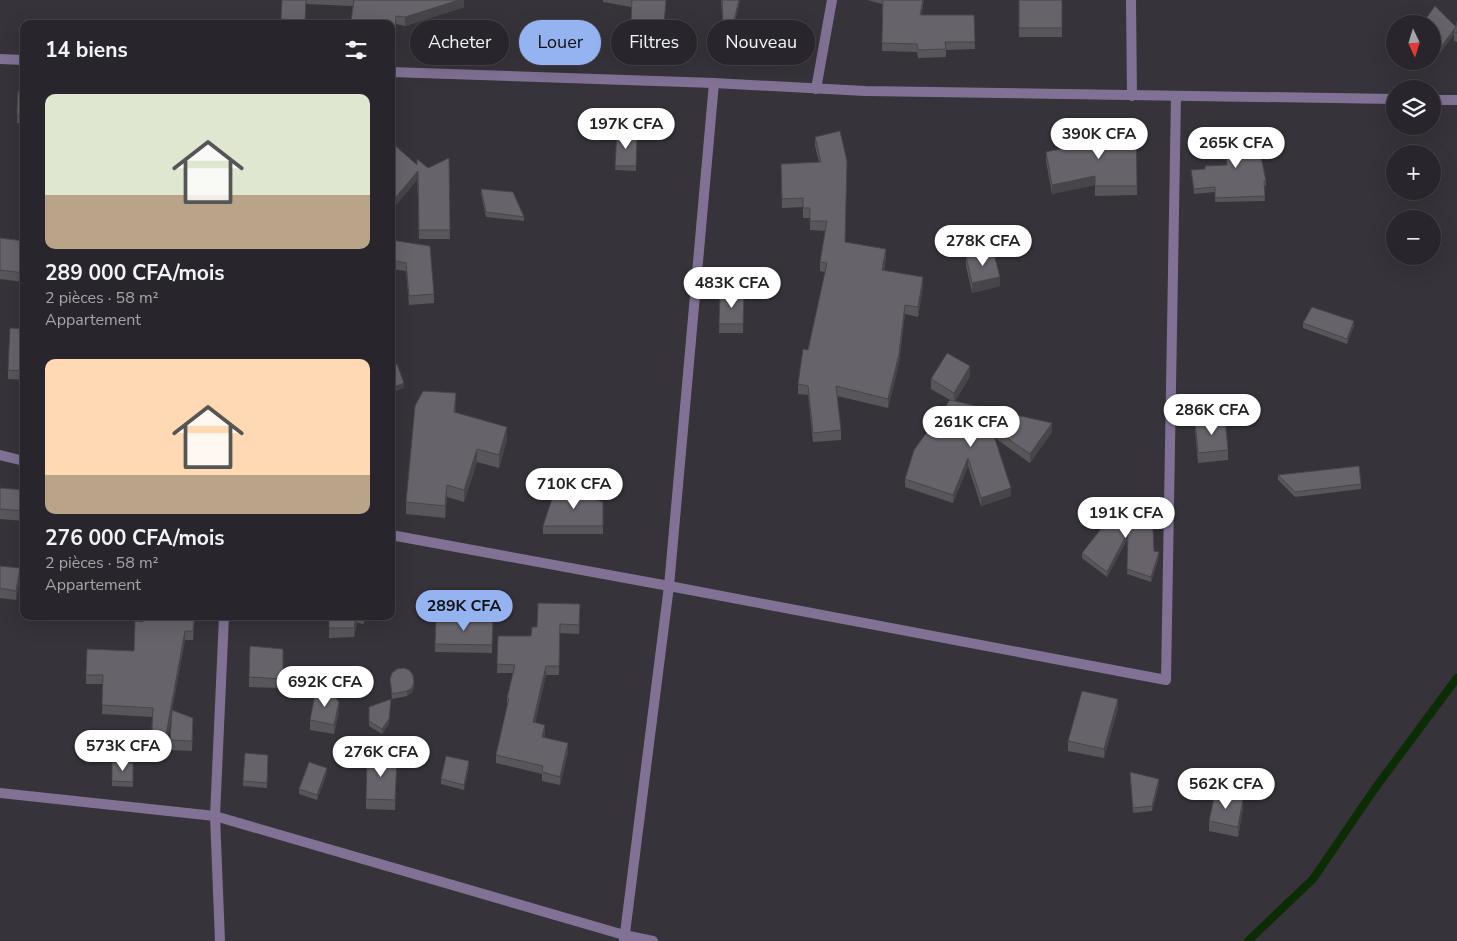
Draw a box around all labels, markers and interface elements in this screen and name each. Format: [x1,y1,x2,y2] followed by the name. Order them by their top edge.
[1386,15,1441,70] north arrow
[1386,15,1441,265] map controls
[410,20,509,65] chip: Acheter
[519,20,601,65] chip: Louer
[611,20,697,65] chip: Filtres
[707,20,815,65] chip: Nouveau
[45,36,128,64] text: 14 biens
[342,36,370,64] icon: filters
[1386,80,1441,135] button: layers
[574,108,678,150] pin: 197K CFA
[589,113,663,135] text: 197K CFA
[1047,118,1151,160] pin: 390K CFA
[1062,123,1136,145] text: 390K CFA
[1184,126,1288,169] pin: 265K CFA
[163,127,253,217] icon: home
[1199,132,1273,154] text: 265K CFA
[1386,145,1441,200] button: +
[1386,210,1441,265] button: −
[931,224,1035,267] pin: 278K CFA
[946,230,1020,252] text: 278K CFA
[45,259,225,287] text: 289 000 CFA/mois
[680,266,784,309] pin: 483K CFA
[695,272,769,294] text: 483K CFA
[45,287,159,309] text: 2 pièces · 58 m²
[45,309,141,331] text: Appartement
[163,392,253,482] icon: home
[1160,394,1264,436] pin: 286K CFA
[1175,399,1249,421] text: 286K CFA
[919,406,1023,448] pin: 261K CFA
[934,411,1008,433] text: 261K CFA
[522,468,626,510] pin: 710K CFA
[537,473,611,495] text: 710K CFA
[1074,496,1178,539] pin: 191K CFA
[1089,502,1163,524] text: 191K CFA
[45,524,225,552] text: 276 000 CFA/mois
[45,552,159,574] text: 2 pièces · 58 m²
[45,574,141,596] text: Appartement
[412,590,516,632] pin: 289K CFA
[427,595,501,617] text: 289K CFA
[273,666,377,708] pin: 692K CFA
[288,671,362,693] text: 692K CFA
[71,730,175,772] pin: 573K CFA
[86,735,160,757] text: 573K CFA
[329,736,433,778] pin: 276K CFA
[344,741,418,763] text: 276K CFA
[1174,768,1278,810] pin: 562K CFA
[1189,773,1263,795] text: 562K CFA

